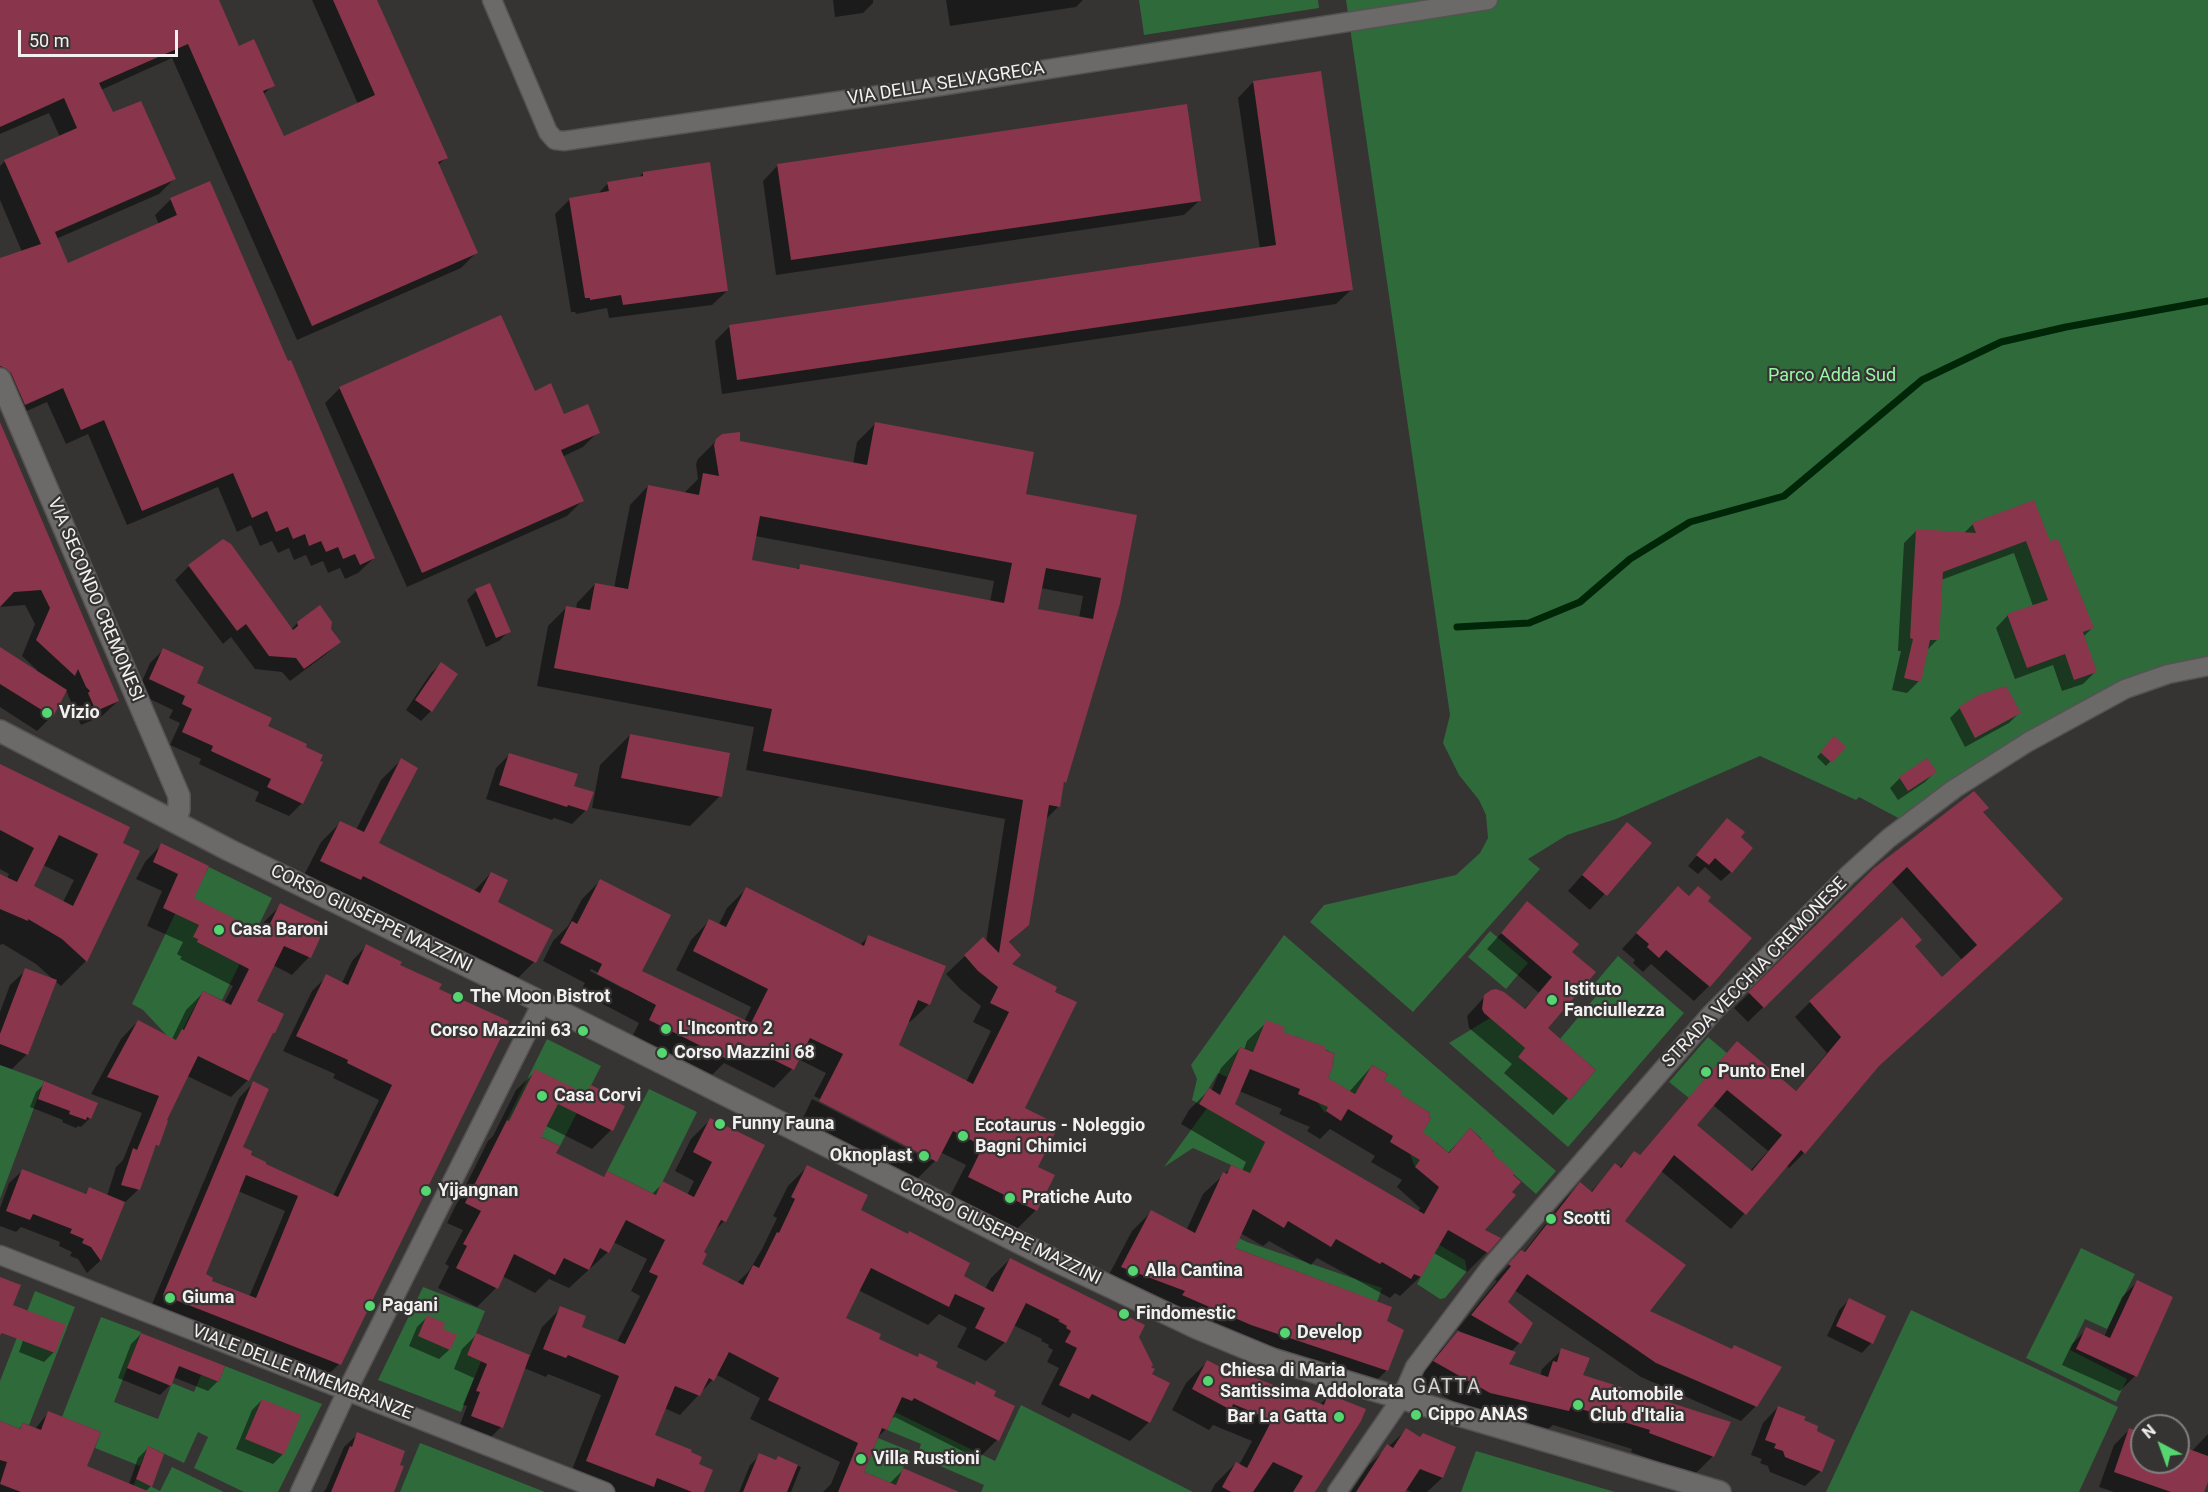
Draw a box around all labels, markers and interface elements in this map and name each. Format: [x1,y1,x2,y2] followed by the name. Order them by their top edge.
[21,18,182,56] scale bar
[29,30,69,51] text: 50 m
[846,58,1046,110] street label: VIA DELLA SELVAGRECA
[1768,365,1896,387] park label: Parco Adda Sud
[42,495,148,705] street label: VIA SECONDO CREMONESI
[59,702,100,724] place label: Vizio
[40,706,54,720] marker: Vizio
[267,861,475,977] street label: CORSO GIUSEPPE MAZZINI
[1658,873,1852,1073] street label: STRADA VECCHIA CREMONESE
[231,919,328,941] place label: Casa Baroni
[212,923,226,937] marker: Casa Baroni
[1564,979,1665,1022] place label: Istituto Fanciullezza
[470,986,610,1008] place label: The Moon Bistrot
[451,990,465,1004] marker: The Moon Bistrot
[1545,993,1559,1007] marker: Istituto Fanciullezza
[678,1018,773,1040] place label: L'Incontro 2
[430,1020,571,1042] place label: Corso Mazzini 63
[659,1022,673,1036] marker: L'Incontro 2
[576,1024,590,1038] marker: Corso Mazzini 63
[674,1042,815,1064] place label: Corso Mazzini 68
[655,1046,669,1060] marker: Corso Mazzini 68
[1718,1061,1805,1083] place label: Punto Enel
[1699,1065,1713,1079] marker: Punto Enel
[554,1085,641,1107] place label: Casa Corvi
[535,1089,549,1103] marker: Casa Corvi
[732,1113,834,1135] place label: Funny Fauna
[975,1115,1145,1158] place label: Ecotaurus - Noleggio Bagni Chimici
[713,1117,727,1131] marker: Funny Fauna
[956,1129,970,1143] marker: Ecotaurus - Noleggio Bagni Chimici
[830,1145,912,1167] place label: Oknoplast
[917,1149,931,1163] marker: Oknoplast
[896,1174,1104,1290] street label: CORSO GIUSEPPE MAZZINI
[438,1180,518,1202] place label: Yijangnan
[419,1184,433,1198] marker: Yijangnan
[1022,1187,1132,1209] place label: Pratiche Auto
[1003,1191,1017,1205] marker: Pratiche Auto
[1563,1208,1611,1230] place label: Scotti
[1544,1212,1558,1226] marker: Scotti
[1145,1260,1243,1282] place label: Alla Cantina
[1126,1264,1140,1278] marker: Alla Cantina
[182,1287,234,1309] place label: Giuma
[163,1291,177,1305] marker: Giuma
[382,1295,438,1317] place label: Pagani
[363,1299,377,1313] marker: Pagani
[1136,1303,1236,1325] place label: Findomestic
[1117,1307,1131,1321] marker: Findomestic
[189,1321,415,1425] street label: VIALE DELLE RIMEMBRANZE
[1297,1322,1362,1344] place label: Develop
[1278,1326,1292,1340] marker: Develop
[1220,1360,1404,1402] place label: Chiesa di Maria Santissima Addolorata
[1201,1374,1215,1388] marker: Chiesa di Maria Santissima Addolorata
[1412,1376,1482,1400] district label: GATTA
[1590,1384,1684,1426] place label: Automobile Club d'Italia
[1571,1398,1585,1412] marker: Automobile Club d'Italia
[1428,1404,1528,1426] place label: Cippo ANAS
[1227,1406,1327,1428] place label: Bar La Gatta
[1409,1408,1423,1422] marker: Cippo ANAS
[1332,1410,1346,1424] marker: Bar La Gatta
[2130,1414,2190,1474] north arrow
[2139,1421,2160,1442] text: N
[873,1448,980,1470] place label: Villa Rustioni
[854,1452,868,1466] marker: Villa Rustioni

